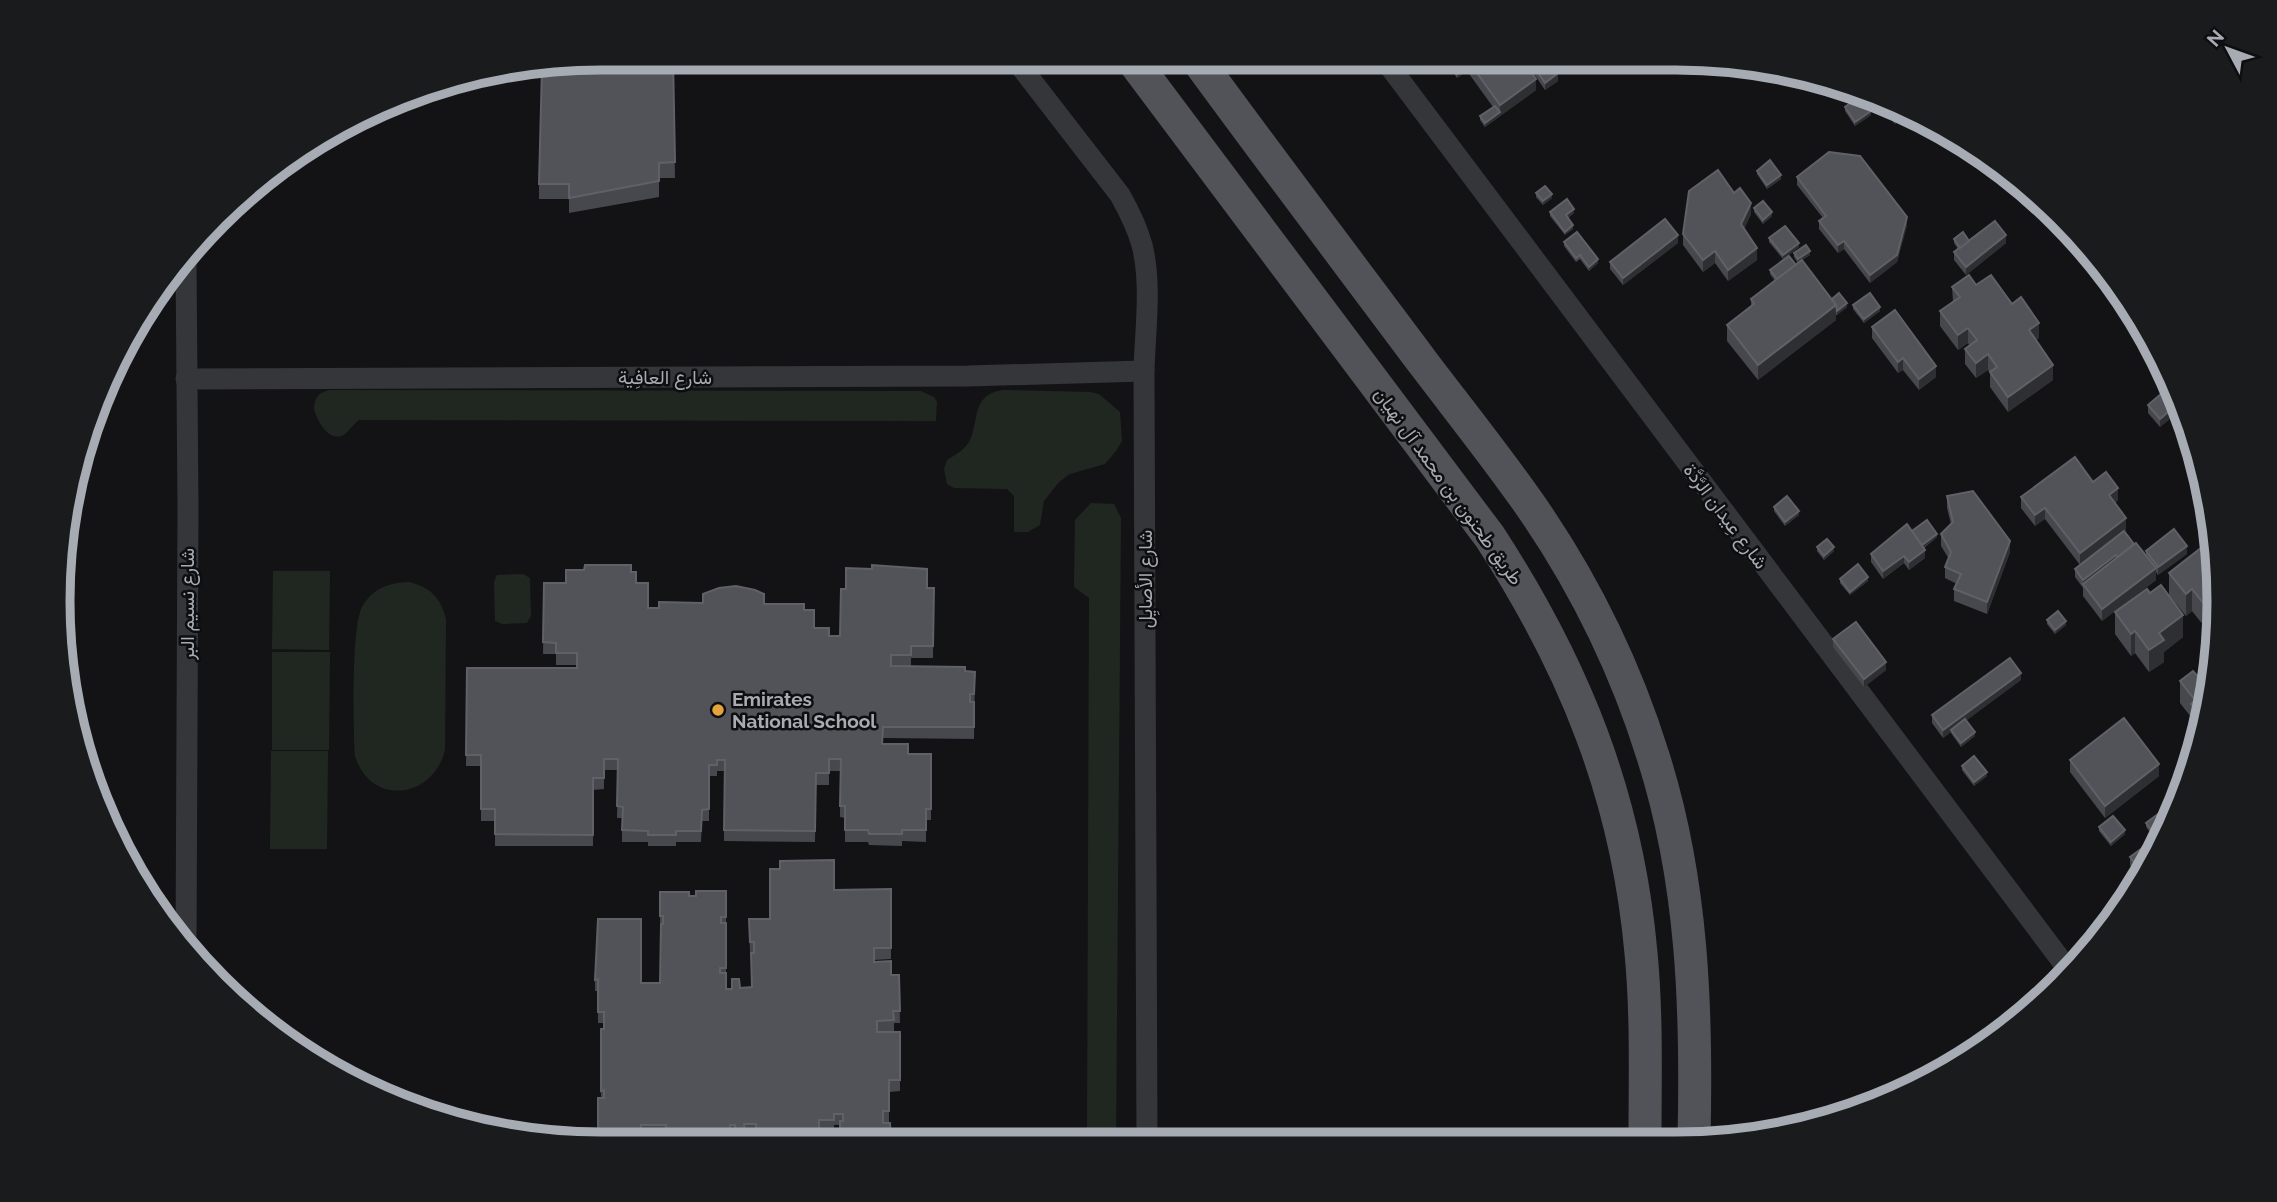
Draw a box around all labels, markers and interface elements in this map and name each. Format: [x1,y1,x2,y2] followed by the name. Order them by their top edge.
[2193,14,2263,84] north arrow
[2202,25,2228,51] text: N
[618,366,712,390] street label: شارع العافِية
[1369,383,1528,589] street label: طريق طحنون بن محمد آل نهيان
[1678,459,1773,574] street label: شارع عِيدان الرَّدَّة
[1134,530,1160,628] street label: شارع الأصايِل
[176,548,200,661] street label: شارع نسيم البر
[732,688,877,732] place label: Emirates National School
[710,702,726,718] marker: Emirates National School

